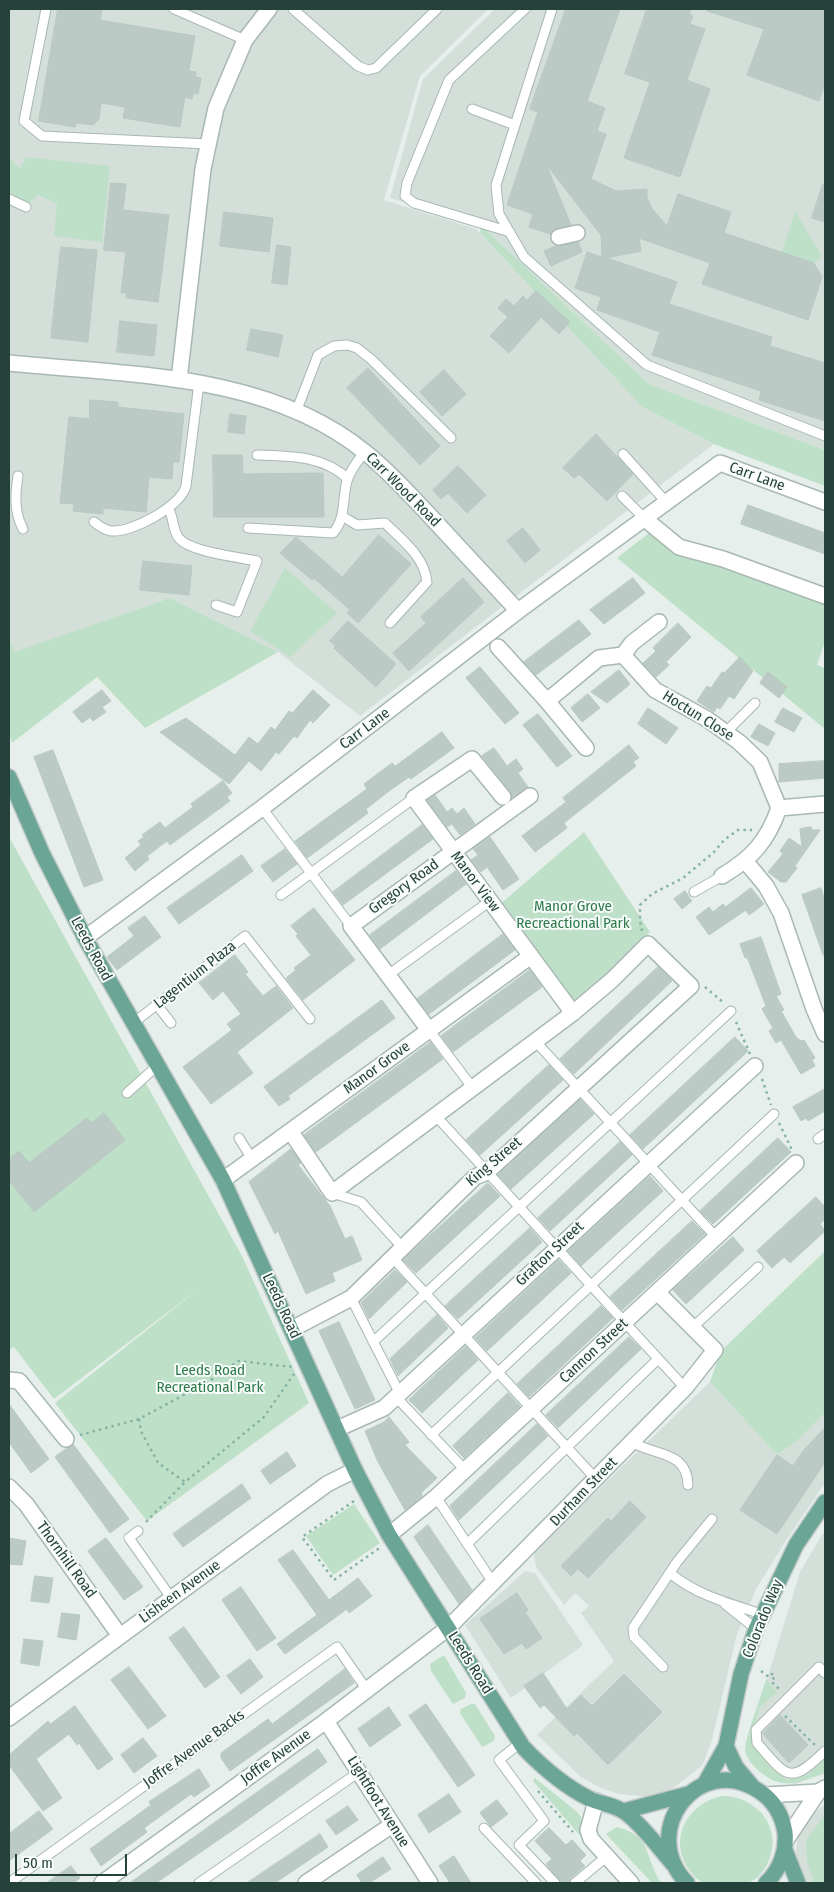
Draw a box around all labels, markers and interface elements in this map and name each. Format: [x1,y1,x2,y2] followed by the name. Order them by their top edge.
[362,449,444,531] street label: Carr Wood Road
[727,459,787,495] street label: Carr Lane
[659,687,737,745] street label: Hoctun Close
[336,704,394,754] street label: Carr Lane
[446,848,504,916] street label: Manor View
[366,856,442,918] street label: Gregory Road
[516,898,630,933] park label: Manor Grove Recreactional Park
[67,914,115,984] street label: Leeds Road
[150,937,240,1013] street label: Lagentium Plaza
[340,1038,414,1098] street label: Manor Grove
[463,1134,525,1190] street label: King Street
[512,1218,588,1290] street label: Grafton Street
[258,1270,304,1342] street label: Leeds Road
[556,1315,632,1387] street label: Cannon Street
[156,1362,264,1397] park label: Leeds Road Recreational Park
[547,1454,621,1530] street label: Durham Street
[32,1518,100,1602] street label: Thornhill Road
[136,1556,224,1628] street label: Lisheen Avenue
[739,1577,787,1661] street label: Colorado Way
[444,1628,496,1698] street label: Leeds Road
[140,1706,248,1792] street label: Joffre Avenue Backs
[238,1726,314,1788] street label: Joffre Avenue
[343,1753,413,1851] street label: Lightfoot Avenue
[18,1844,130,1876] scale bar
[23,1854,53,1872] text: 50 m

